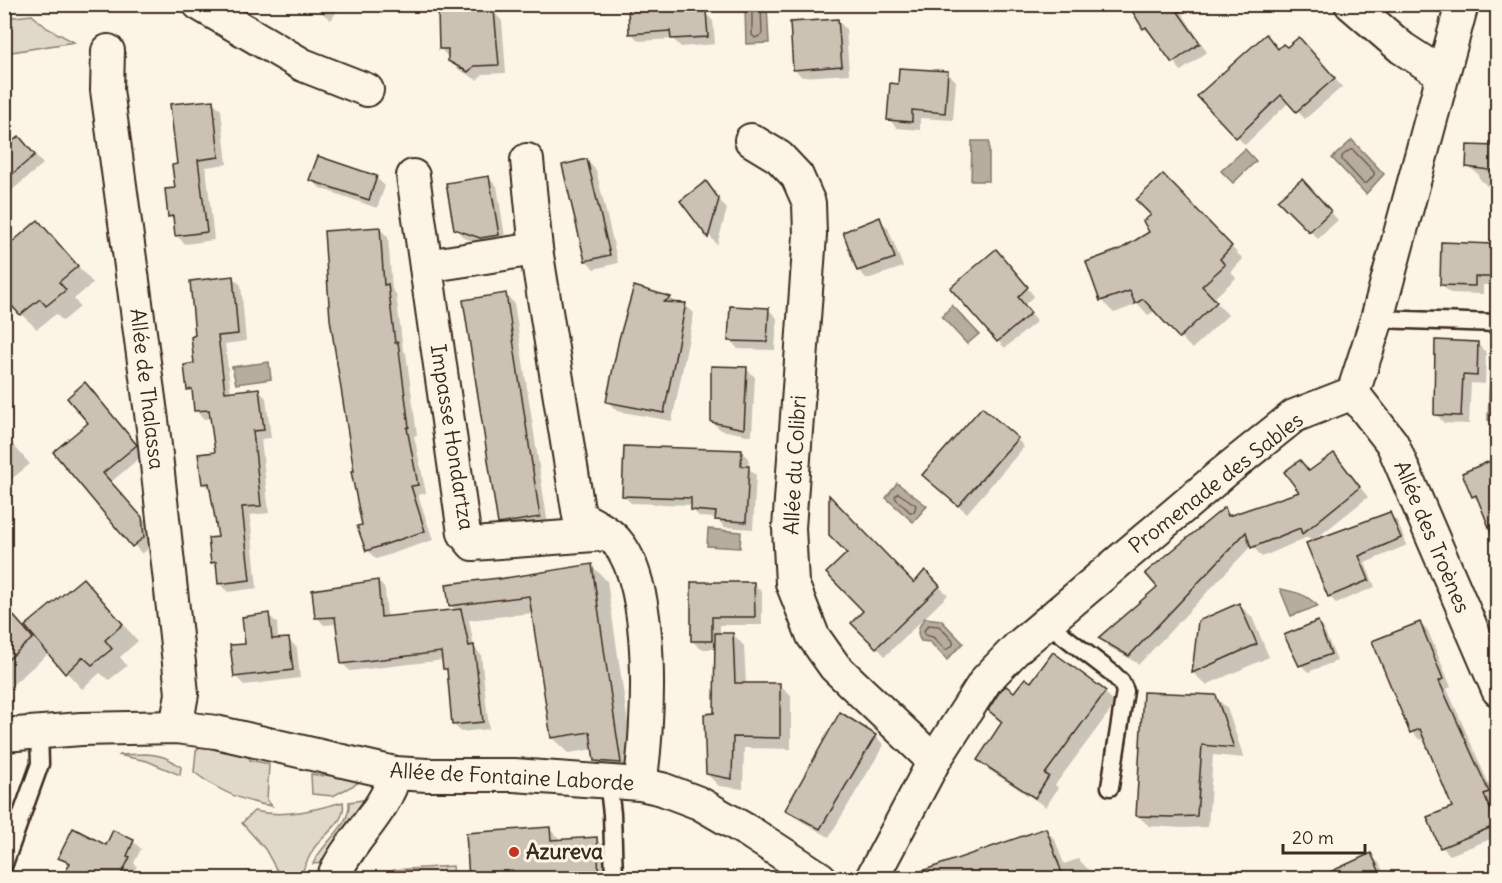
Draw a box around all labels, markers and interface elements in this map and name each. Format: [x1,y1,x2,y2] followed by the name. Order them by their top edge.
[124,307,171,471] street label: Allée de Thalassa
[424,342,481,532] street label: Impasse Hondartza
[777,394,812,535] street label: Allée du Colibri
[1123,406,1308,559] street label: Promenade des Sables
[1388,457,1477,617] street label: Allée des Troènes
[389,757,635,796] street label: Allée de Fontaine Laborde
[1283,817,1366,855] scale bar
[1292,826,1334,849] text: 20 m
[526,838,603,865] place label: Azureva
[507,845,521,859] marker: Azureva

